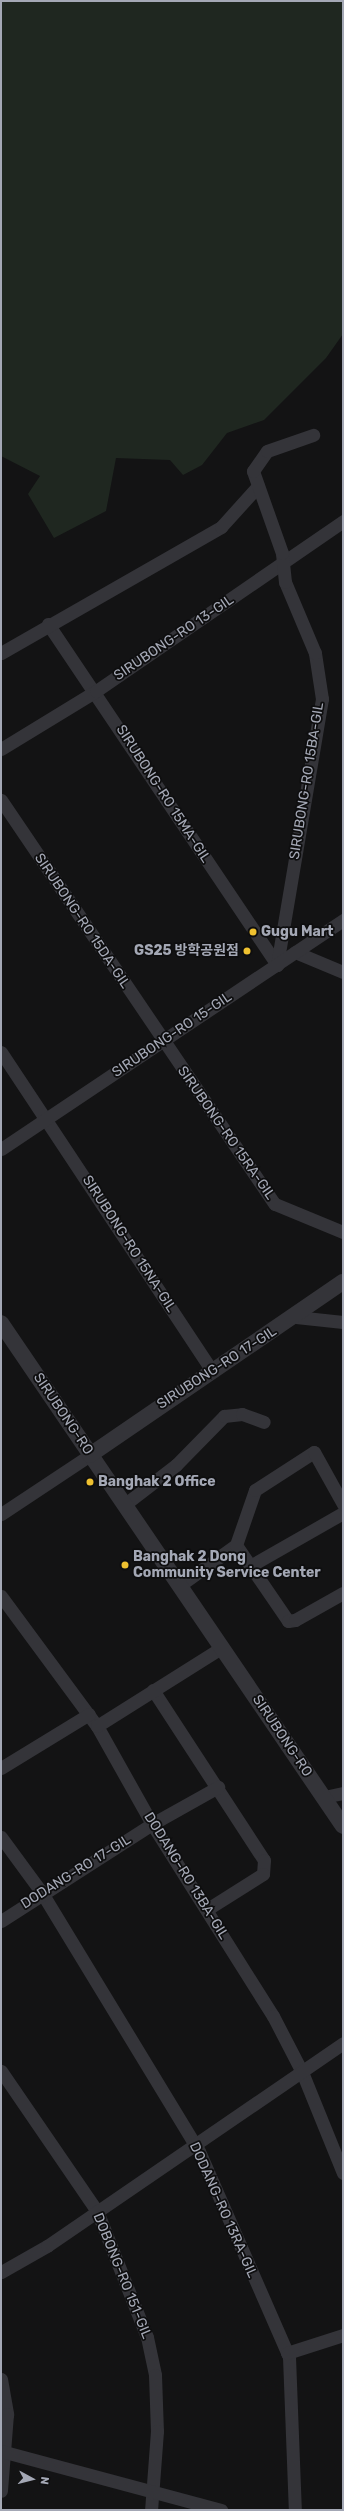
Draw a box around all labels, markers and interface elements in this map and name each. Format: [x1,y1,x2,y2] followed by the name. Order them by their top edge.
[111,592,237,684] street label: SIRUBONG-RO 13-GIL
[286,701,328,861] street label: SIRUBONG-RO 15BA-GIL
[112,722,214,866] street label: SIRUBONG-RO 15MA-GIL
[31,850,133,992] street label: SIRUBONG-RO 15DA-GIL
[261,924,334,940] place label: Gugu Mart
[248,927,258,937] marker: Gugu Mart
[134,943,239,959] place label: GS25 방학공원점
[242,946,252,956] marker: GS25 방학공원점
[109,989,235,1081] street label: SIRUBONG-RO 15-GIL
[174,1063,278,1203] street label: SIRUBONG-RO 15RA-GIL
[79,1173,179,1315] street label: SIRUBONG-RO 15NA-GIL
[154,1323,280,1413] street label: SIRUBONG-RO 17-GIL
[29,1370,97,1458] street label: SIRUBONG-RO
[98,1474,216,1490] place label: Banghak 2 Office
[85,1477,95,1487] marker: Banghak 2 Office
[133,1549,321,1582] place label: Banghak 2 Dong Community Service Center
[120,1560,130,1570] marker: Banghak 2 Dong Community Service Center
[248,1692,316,1780] street label: SIRUBONG-RO
[140,1809,232,1943] street label: DODANG-RO 13BA-GIL
[18,1831,134,1913] street label: DODANG-RO 17-GIL
[186,2140,260,2280] street label: DODANG-RO 13RA-GIL
[89,2211,155,2341] street label: DOBONG-RO 151-GIL
[12,2459,52,2499] north arrow
[37,2476,51,2485] text: N

